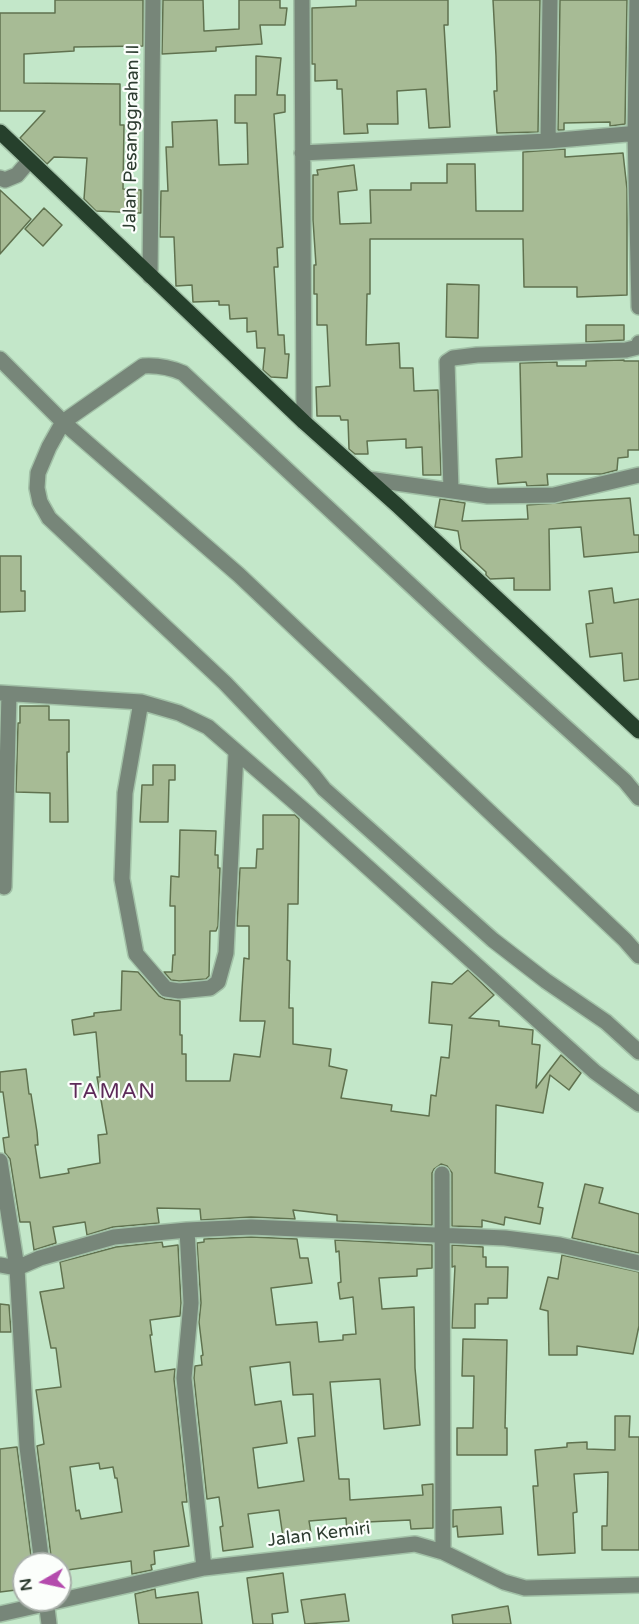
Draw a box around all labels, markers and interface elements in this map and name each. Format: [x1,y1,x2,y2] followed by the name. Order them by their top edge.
[120,44,144,232] street label: Jalan Pesanggrahan II
[69,1079,157,1105] district label: TAMAN
[266,1518,372,1552] street label: Jalan Kemiri
[12,1552,72,1612] north arrow
[15,1577,37,1592] text: N

